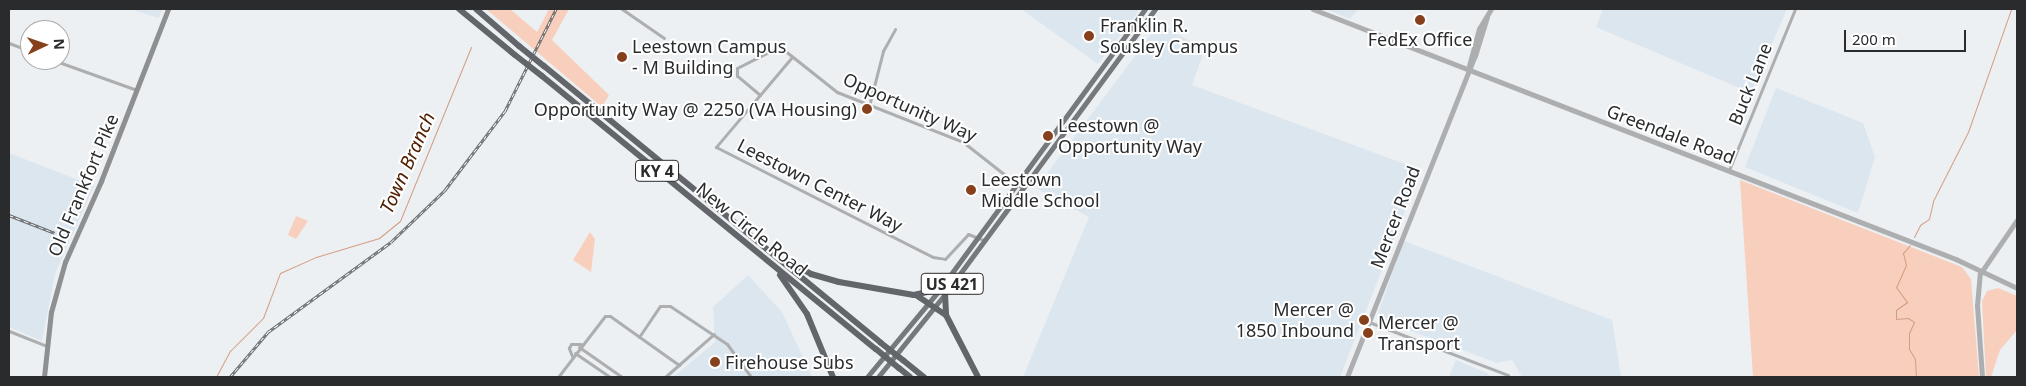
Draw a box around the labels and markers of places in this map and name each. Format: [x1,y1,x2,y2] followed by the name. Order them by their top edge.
[1414,14,1426,26] marker: FedEx Office
[1100,15,1238,58] place label: Franklin R. Sousley Campus
[1368,28,1472,50] place label: FedEx Office
[1082,29,1096,43] marker: Franklin R. Sousley Campus
[632,36,786,78] place label: Leestown Campus - M Building
[616,51,628,63] marker: Leestown Campus - M Building
[534,98,857,120] place label: Opportunity Way @ 2250 (VA Housing)
[861,103,873,115] marker: Opportunity Way @ 2250 (VA Housing)
[1058,115,1202,158] place label: Leestown @ Opportunity Way
[1042,130,1054,142] marker: Leestown @ Opportunity Way
[981,169,1100,212] place label: Leestown Middle School
[965,184,977,196] marker: Leestown Middle School
[1236,299,1354,342] place label: Mercer @ 1850 Inbound
[1378,312,1460,354] place label: Mercer @ Transport
[1358,314,1370,326] marker: Mercer @ 1850 Inbound
[1362,327,1374,339] marker: Mercer @ Transport
[725,351,854,373] place label: Firehouse Subs
[709,356,721,368] marker: Firehouse Subs

